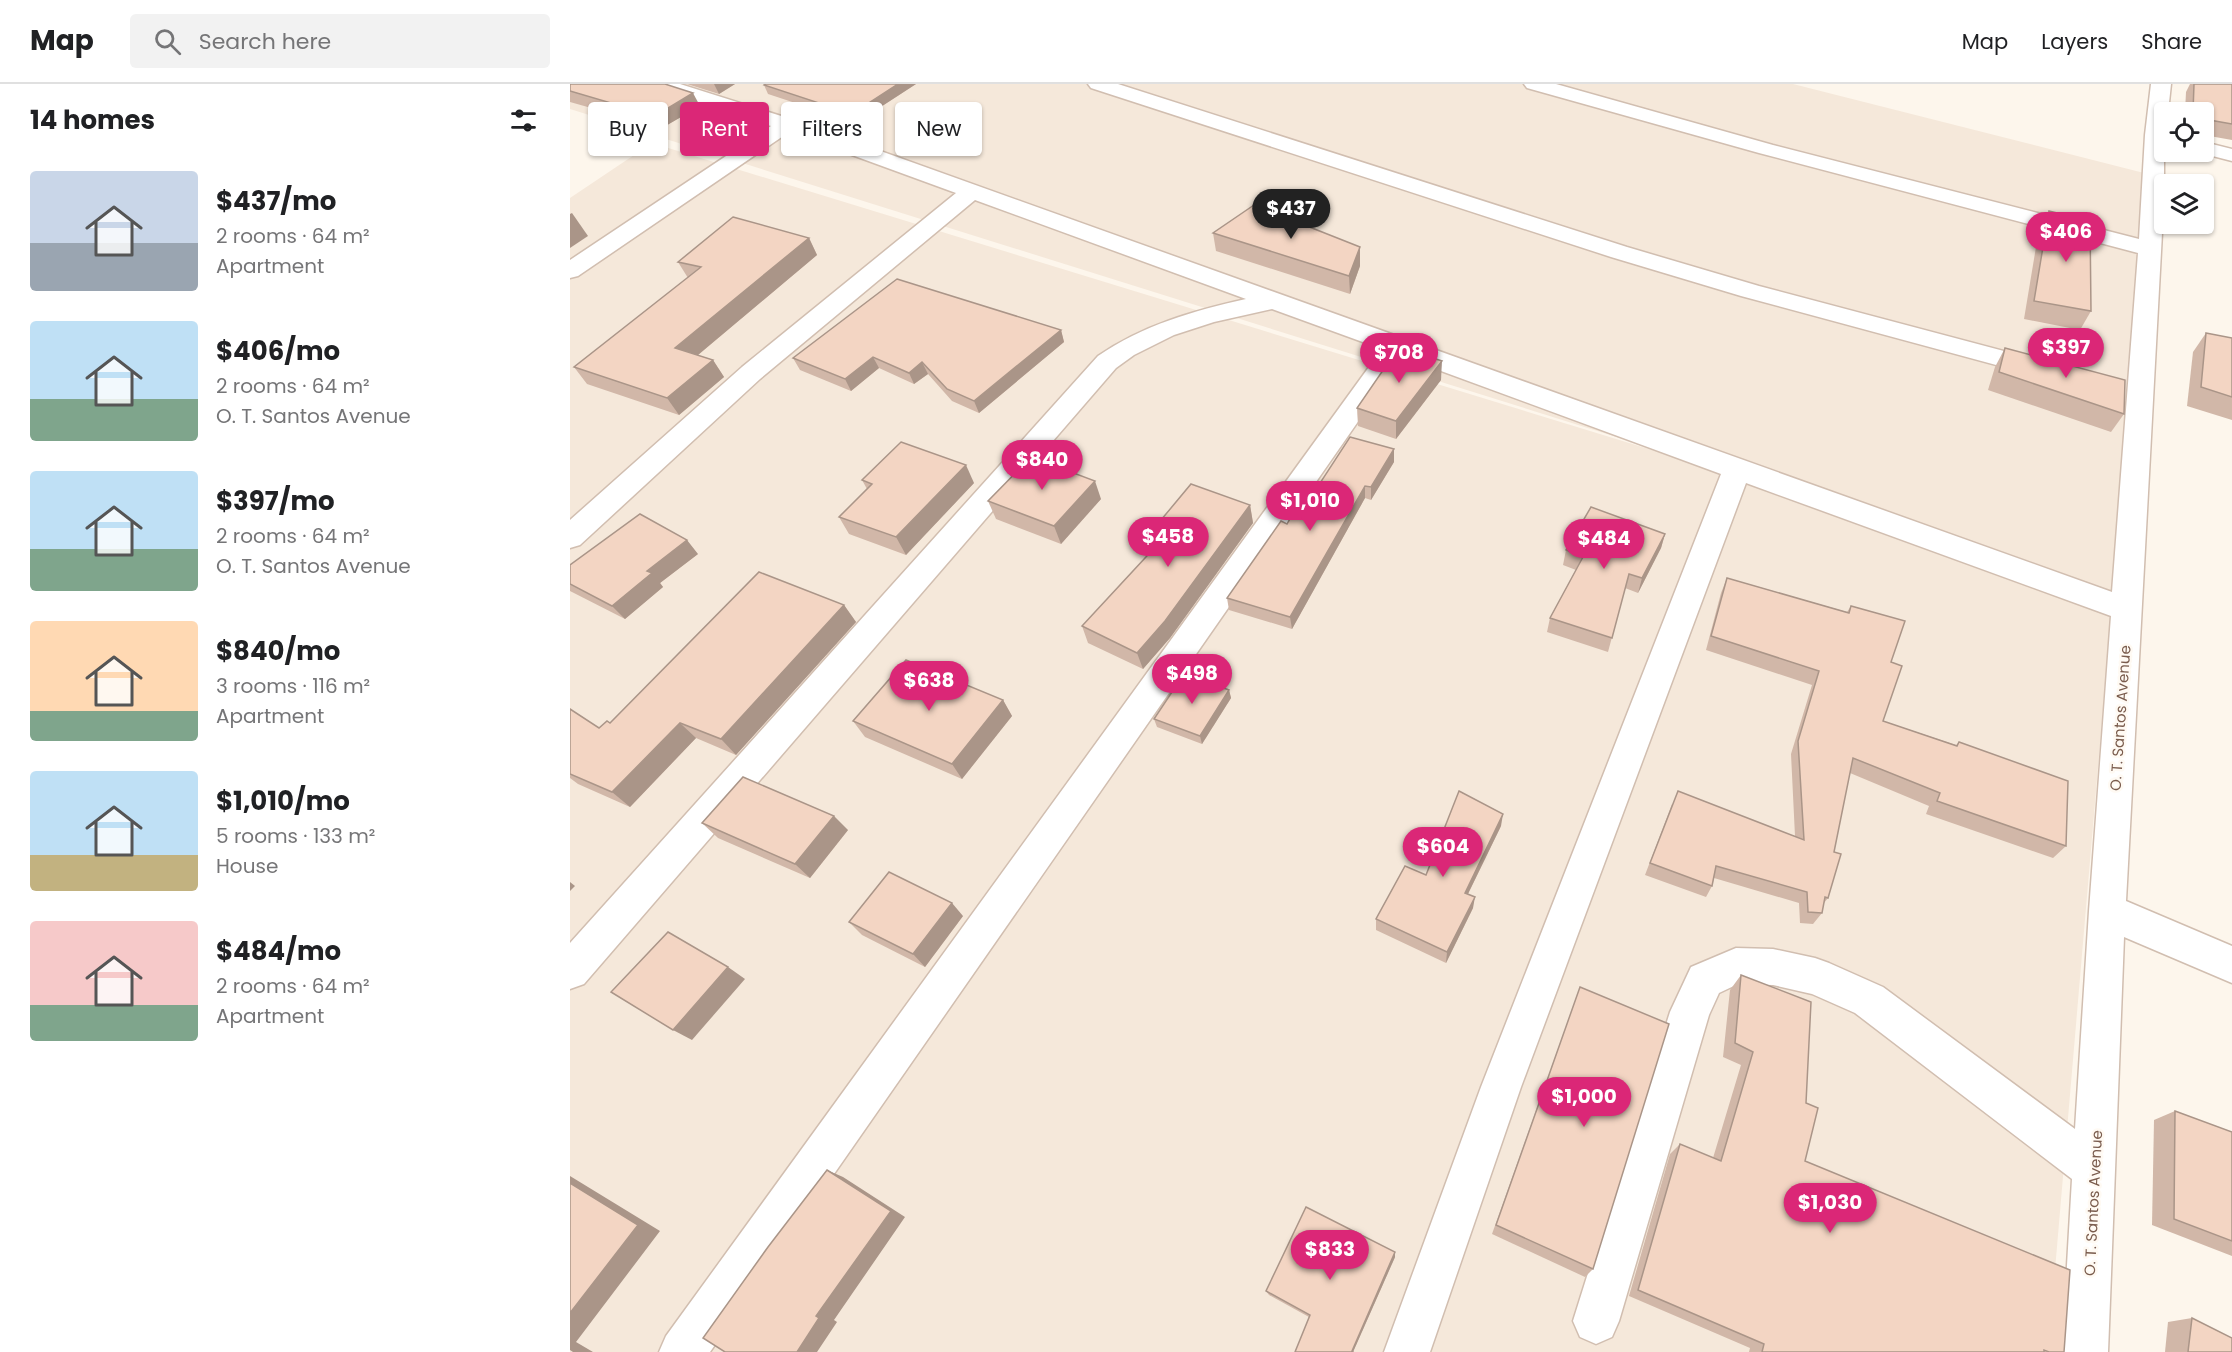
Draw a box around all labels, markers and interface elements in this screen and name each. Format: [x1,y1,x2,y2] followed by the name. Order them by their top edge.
[130,14,550,68] search box
[30,21,94,60] text: Map
[151,25,184,58] icon: search
[199,26,331,57] text: Search here
[1962,27,2008,56] text: Map
[2041,27,2108,56] text: Layers
[2141,27,2202,56] text: Share
[30,102,155,138] text: 14 homes
[588,102,668,156] chip: Buy
[680,102,769,156] chip: Rent
[781,102,883,156] chip: Filters
[895,102,982,156] chip: New
[2154,102,2214,234] map controls
[2154,102,2214,162] button: locate
[507,104,540,137] icon: filters
[2154,174,2214,234] button: layers
[216,183,336,219] text: $437/mo
[1255,189,1327,240] pin: $437
[1266,194,1316,222] text: $437
[78,195,150,267] icon: home
[2030,212,2102,263] pin: $406
[2040,217,2092,245] text: $406
[216,222,370,250] text: 2 rooms · 64 m²
[216,252,324,280] text: Apartment
[2030,328,2102,379] pin: $397
[216,333,340,369] text: $406/mo
[1363,333,1435,384] pin: $708
[2042,333,2090,361] text: $397
[1374,338,1424,366] text: $708
[78,345,150,417] icon: home
[216,372,370,400] text: 2 rooms · 64 m²
[216,402,411,430] text: O. T. Santos Avenue
[1006,440,1078,491] pin: $840
[1016,445,1068,473] text: $840
[1261,481,1359,532] pin: $1,010
[216,483,335,519] text: $397/mo
[1280,486,1340,514] text: $1,010
[78,495,150,567] icon: home
[1132,517,1204,568] pin: $458
[1568,519,1640,570] pin: $484
[216,522,370,550] text: 2 rooms · 64 m²
[1142,522,1194,550] text: $458
[1577,524,1631,552] text: $484
[216,552,411,580] text: O. T. Santos Avenue
[216,633,340,669] text: $840/mo
[2104,644,2136,792] street label: O. T. Santos Avenue
[78,645,150,717] icon: home
[1156,654,1228,705] pin: $498
[1166,659,1218,687] text: $498
[893,661,965,712] pin: $638
[904,666,954,694] text: $638
[216,672,370,700] text: 3 rooms · 116 m²
[216,702,324,730] text: Apartment
[216,783,350,819] text: $1,010/mo
[78,795,150,867] icon: home
[216,822,375,850] text: 5 rooms · 133 m²
[1407,827,1479,878] pin: $604
[1417,832,1469,860] text: $604
[216,852,278,880] text: House
[216,933,341,969] text: $484/mo
[78,945,150,1017] icon: home
[216,972,370,1000] text: 2 rooms · 64 m²
[216,1002,324,1030] text: Apartment
[1535,1077,1633,1128] pin: $1,000
[1551,1082,1617,1110] text: $1,000
[2079,1130,2107,1276] street label: O. T. Santos Avenue
[1781,1183,1879,1234] pin: $1,030
[1798,1188,1862,1216] text: $1,030
[1294,1230,1366,1281] pin: $833
[1305,1235,1355,1263] text: $833

